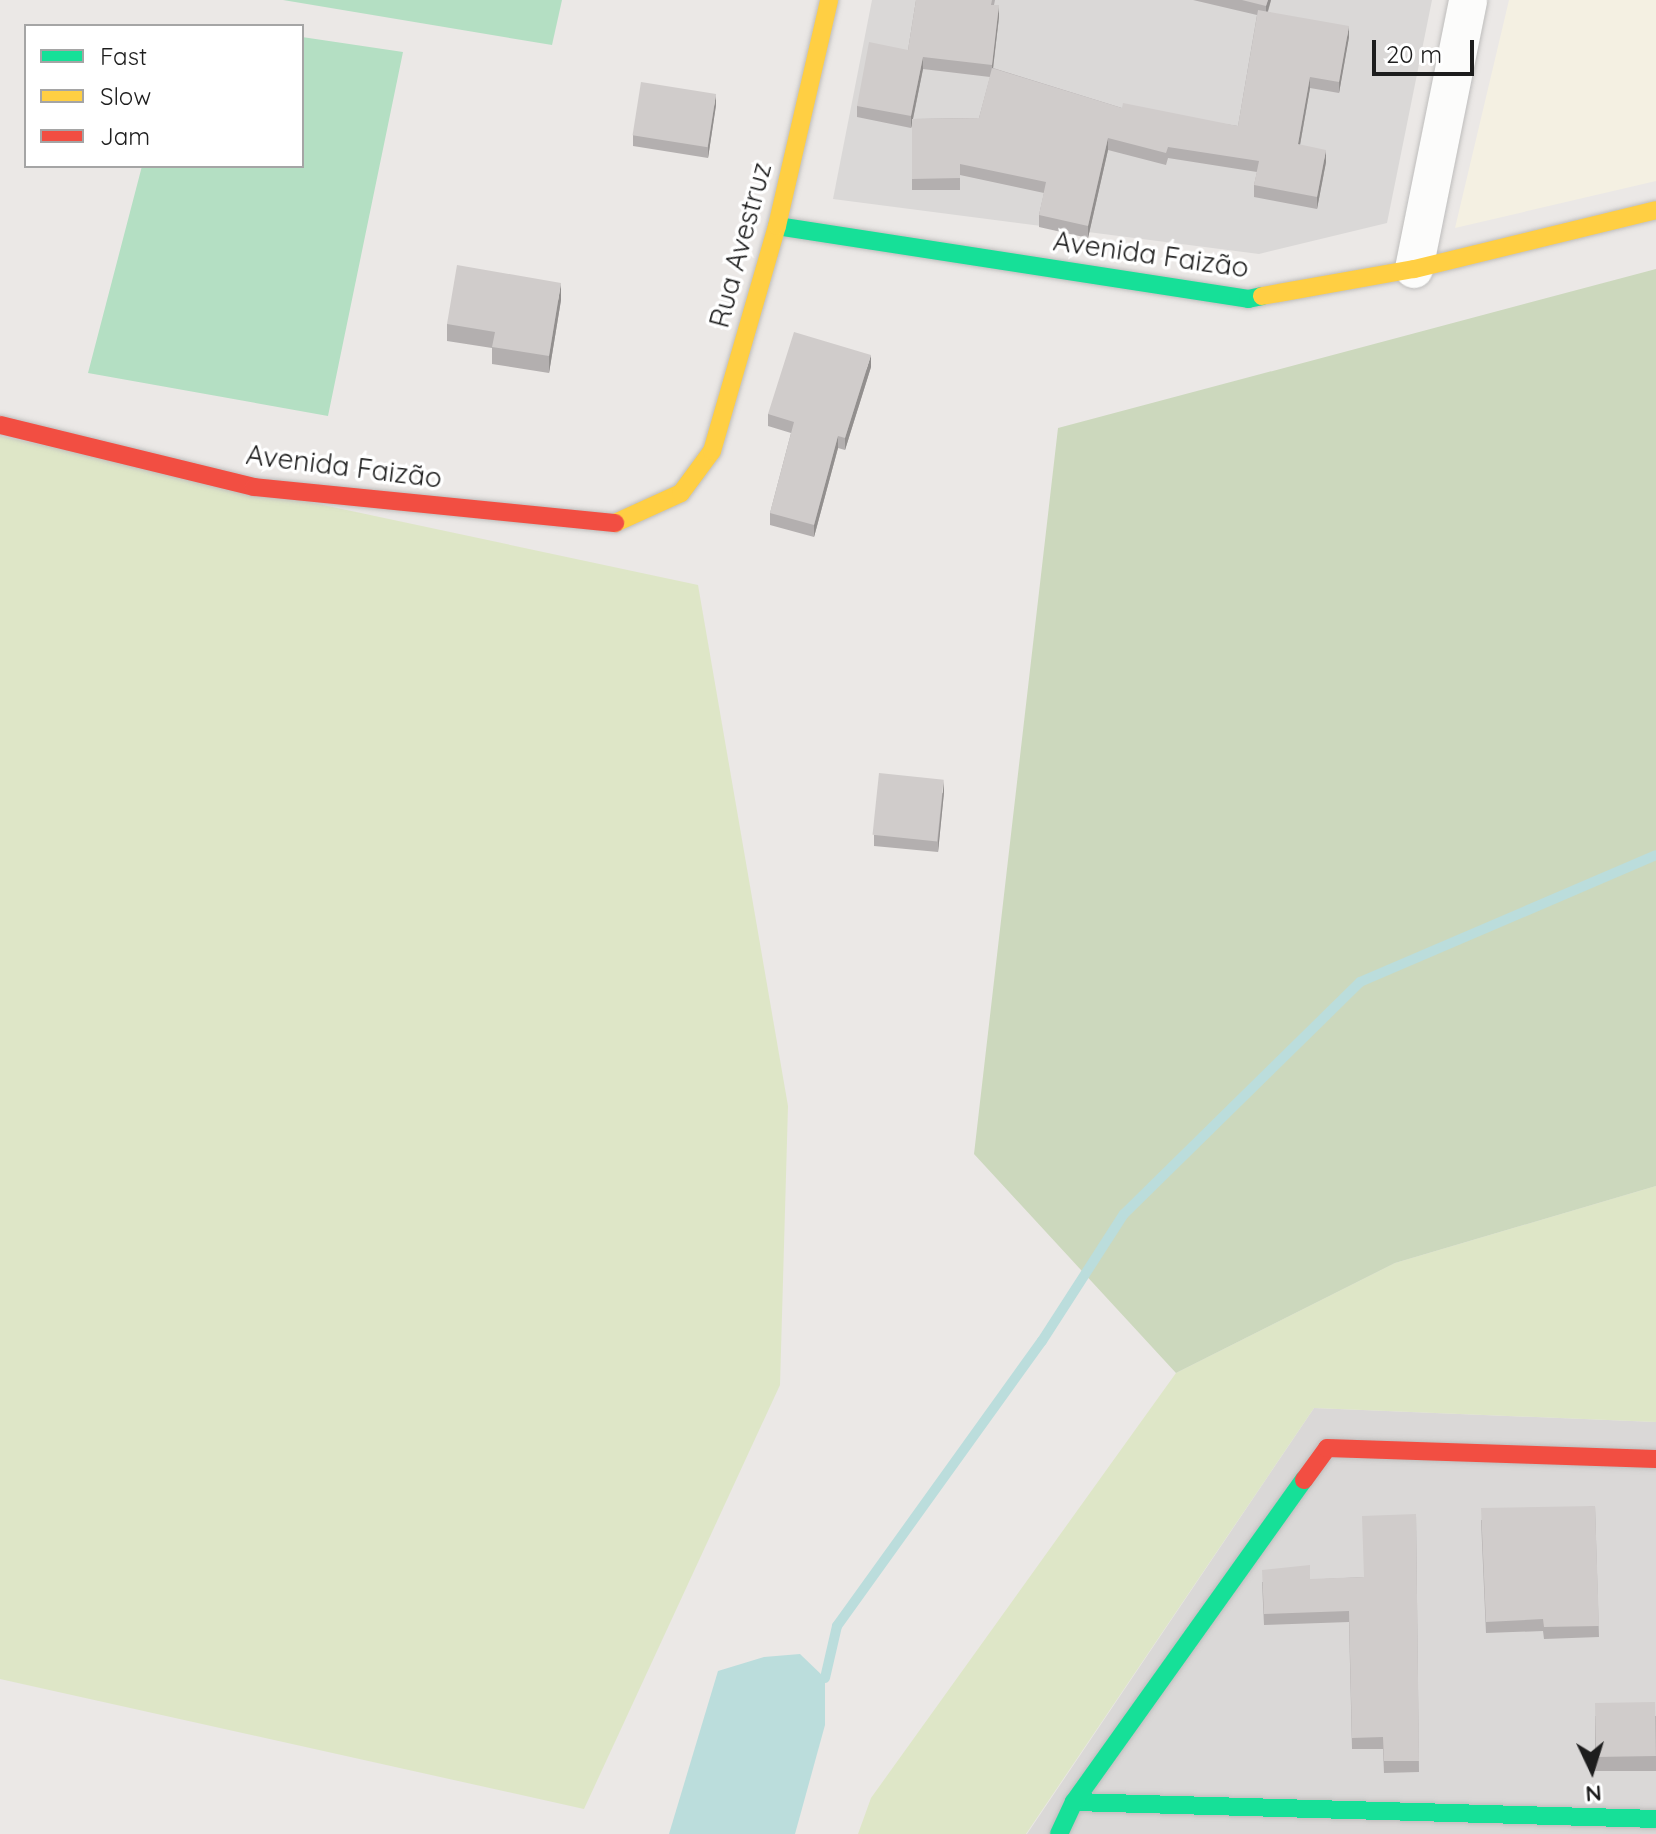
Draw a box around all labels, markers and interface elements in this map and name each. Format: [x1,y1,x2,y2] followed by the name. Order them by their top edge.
[24,24,304,168] legend
[1376,24,1478,74] scale bar
[1386,39,1442,69] text: 20 m
[100,41,147,71] text: Fast
[100,81,151,111] text: Slow
[100,121,150,151] text: Jam
[702,159,778,331] street label: Rua Avestruz
[1051,224,1251,284] street label: Avenida Faizão
[244,437,444,495] street label: Avenida Faizão
[1552,1730,1632,1810] north arrow
[1585,1779,1603,1808] text: N

